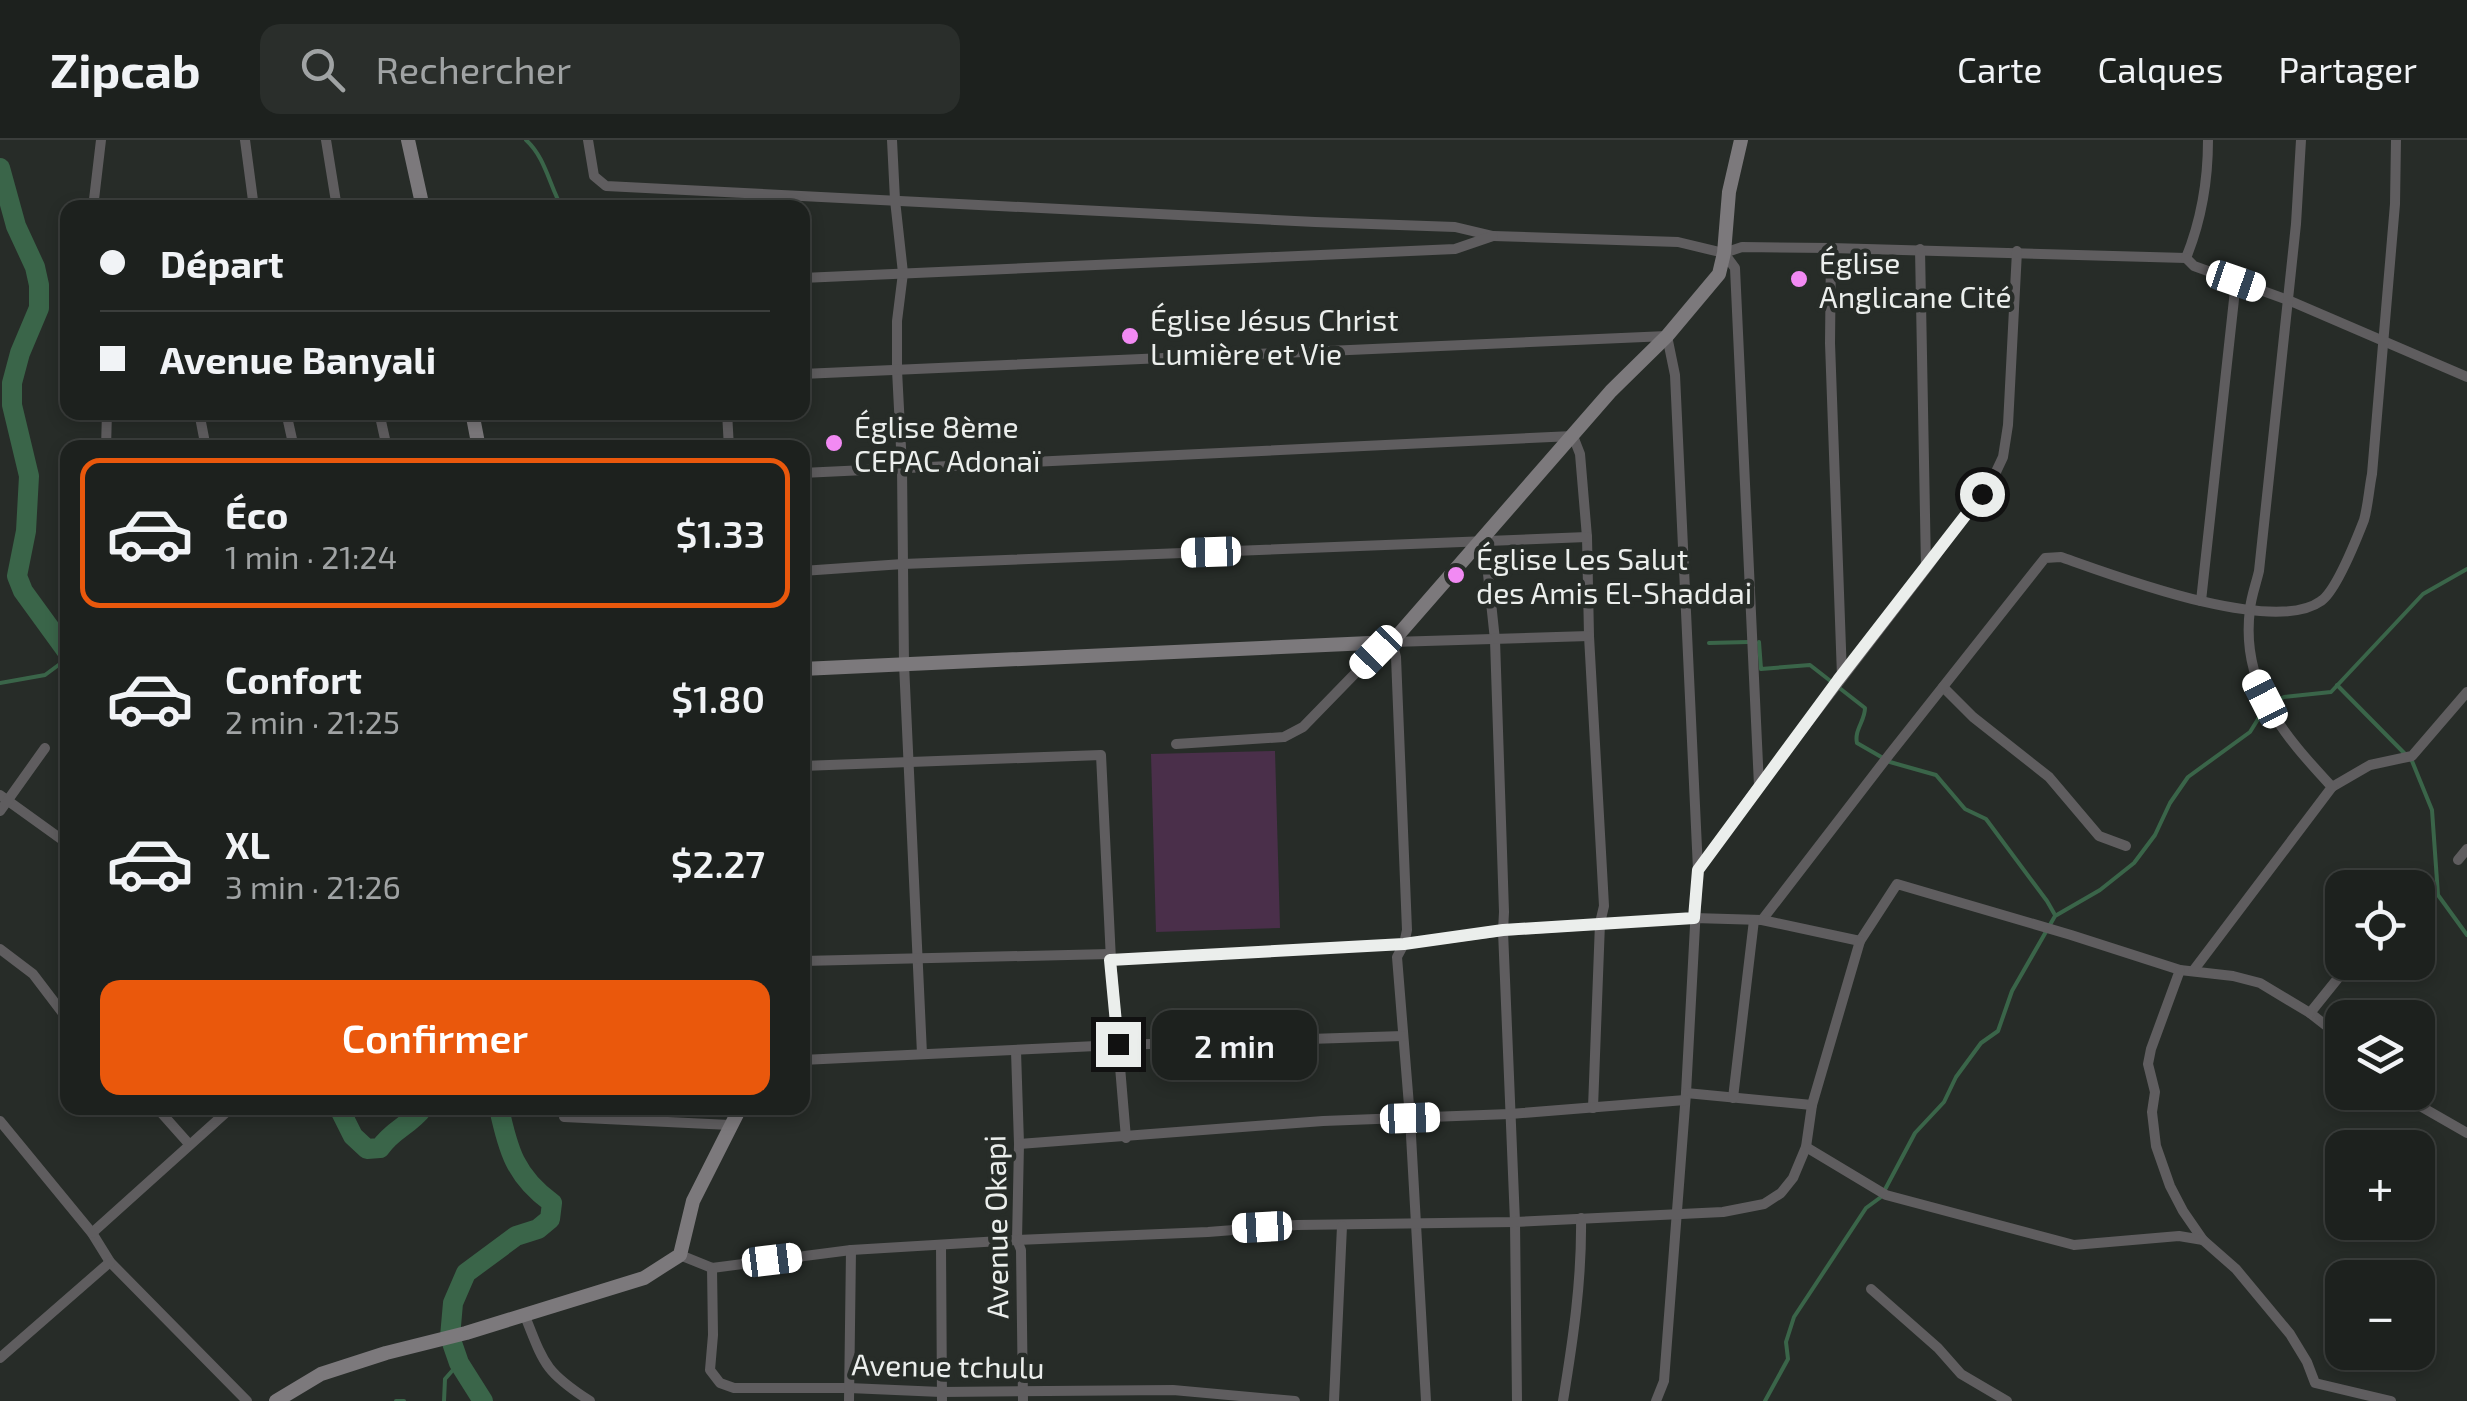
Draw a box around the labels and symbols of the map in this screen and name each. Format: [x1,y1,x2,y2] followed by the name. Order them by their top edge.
[1819,244,2012,314] place label: Église Anglicane Cité
[2203,257,2269,305] car
[1788,268,1810,290] marker: Église Anglicane Cité
[1150,301,1399,371] place label: Église Jésus Christ Lumière et Vie
[1119,325,1141,347] marker: Église Jésus Christ Lumière et Vie
[854,408,1041,478] place label: Église 8ème CEPAC Adonaï
[823,432,845,454] marker: Église 8ème CEPAC Adonaï
[1960,472,2005,517] route start
[1180,536,1242,568] car
[1476,540,1752,610] place label: Église Les Salut des Amis El-Shaddai
[1445,564,1467,586] marker: Église Les Salut des Amis El-Shaddai
[1344,620,1408,684] car
[2238,665,2292,733] car
[1153,1009,1318,1079] callout: 2 min
[1096,1022,1141,1067] route end
[1379,1102,1441,1134] car
[975,1135,1015,1319] street label: Avenue Okapi
[1231,1210,1293,1244] car
[740,1241,804,1279] car
[851,1345,1045,1385] street label: Avenue tchulu

